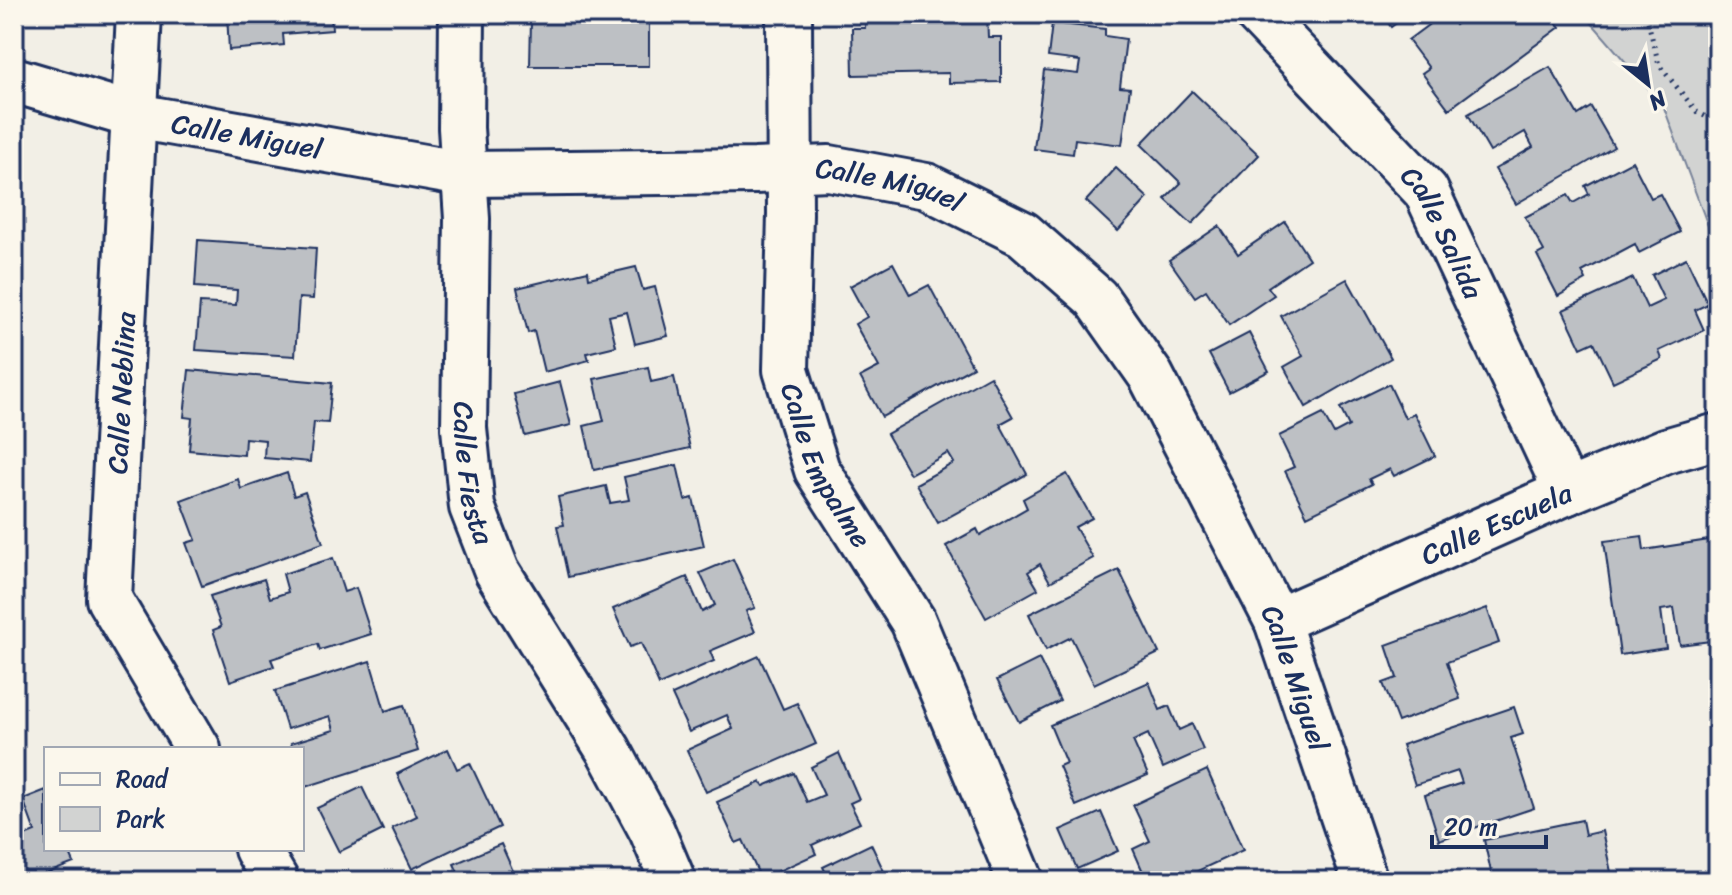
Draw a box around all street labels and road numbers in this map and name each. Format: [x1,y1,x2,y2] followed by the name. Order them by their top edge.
[168,99,327,174] street label: Calle Miguel
[814,144,974,227] street label: Calle Miguel
[1388,154,1498,308] street label: Calle Salida
[93,310,150,475] street label: Calle Neblina
[766,377,885,558] street label: Calle Empalme
[439,401,509,553] street label: Calle Fiesta
[1413,468,1581,579] street label: Calle Escuela
[1247,595,1344,759] street label: Calle Miguel

